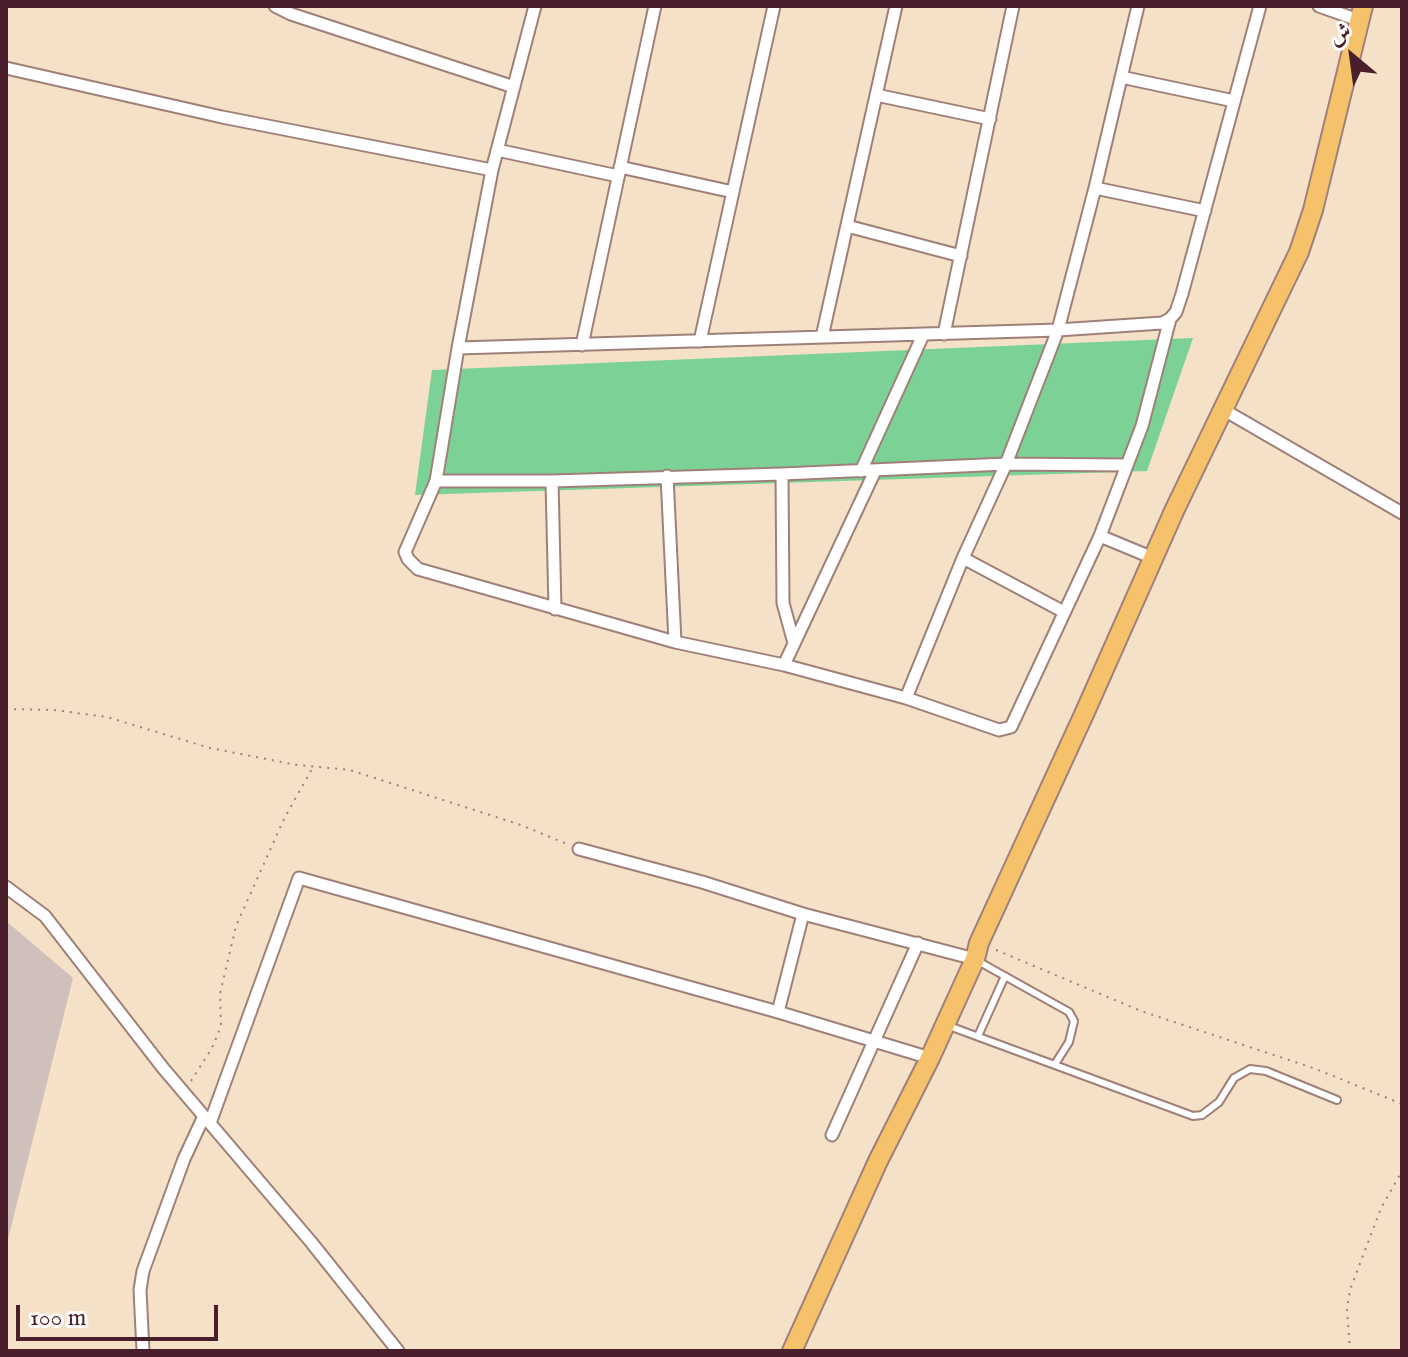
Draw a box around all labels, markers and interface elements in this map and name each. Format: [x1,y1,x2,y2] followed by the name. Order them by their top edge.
[1312,16,1392,96] north arrow
[1324,17,1357,53] text: ش
[20,1289,222,1339] scale bar
[30,1303,86,1334] text: 100 m

